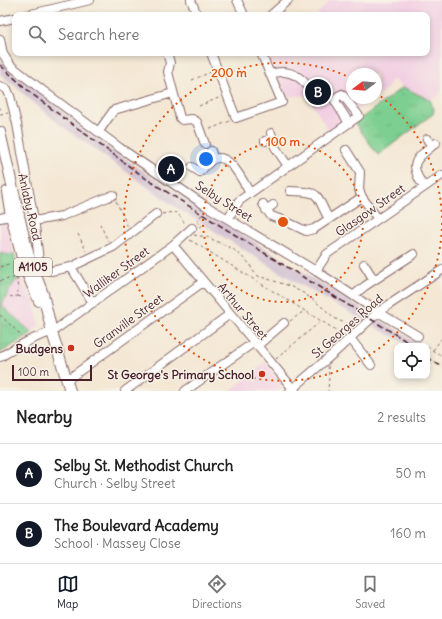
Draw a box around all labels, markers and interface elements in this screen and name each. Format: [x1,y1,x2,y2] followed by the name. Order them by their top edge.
[12,12,430,56] search box
[26,23,48,45] icon: search
[58,25,139,44] text: Search here
[211,65,247,80] text: 200 m
[346,68,382,104] north arrow
[305,77,331,107] pin: B
[266,134,300,149] text: 100 m
[196,149,216,169] your location
[158,154,184,184] pin: A
[15,172,45,242] street label: Anlaby Road
[193,178,255,224] street label: Selby Street
[332,181,408,239] street label: Glasgow Street
[276,215,290,229] centre of rings
[80,243,152,301] street label: Walliker Street
[14,258,52,276] road number: A1105
[215,279,271,343] street label: Arthur Street
[90,291,166,351] street label: Granville Street
[308,291,386,361] street label: St Georges Road
[16,341,64,357] place label: Budgens
[66,343,76,353] marker: Budgens
[394,343,430,379] map controls
[394,343,430,379] button: locate
[12,363,92,382] scale bar
[18,365,49,379] text: 100 m
[108,367,254,383] place label: St George's Primary School
[257,369,267,379] marker: St George's Primary School
[16,406,72,428] text: Nearby
[377,409,426,426] text: 2 results
[54,456,233,475] text: Selby St. Methodist Church
[25,465,33,482] text: A
[395,465,426,482] text: 50 m
[54,475,175,492] text: Church · Selby Street
[54,516,219,535] text: The Boulevard Academy
[25,525,33,542] text: B
[390,525,426,542] text: 160 m
[54,535,181,552] text: School · Massey Close
[57,573,79,611] tab: Map
[192,573,242,611] tab: Directions
[355,573,385,611] tab: Saved

